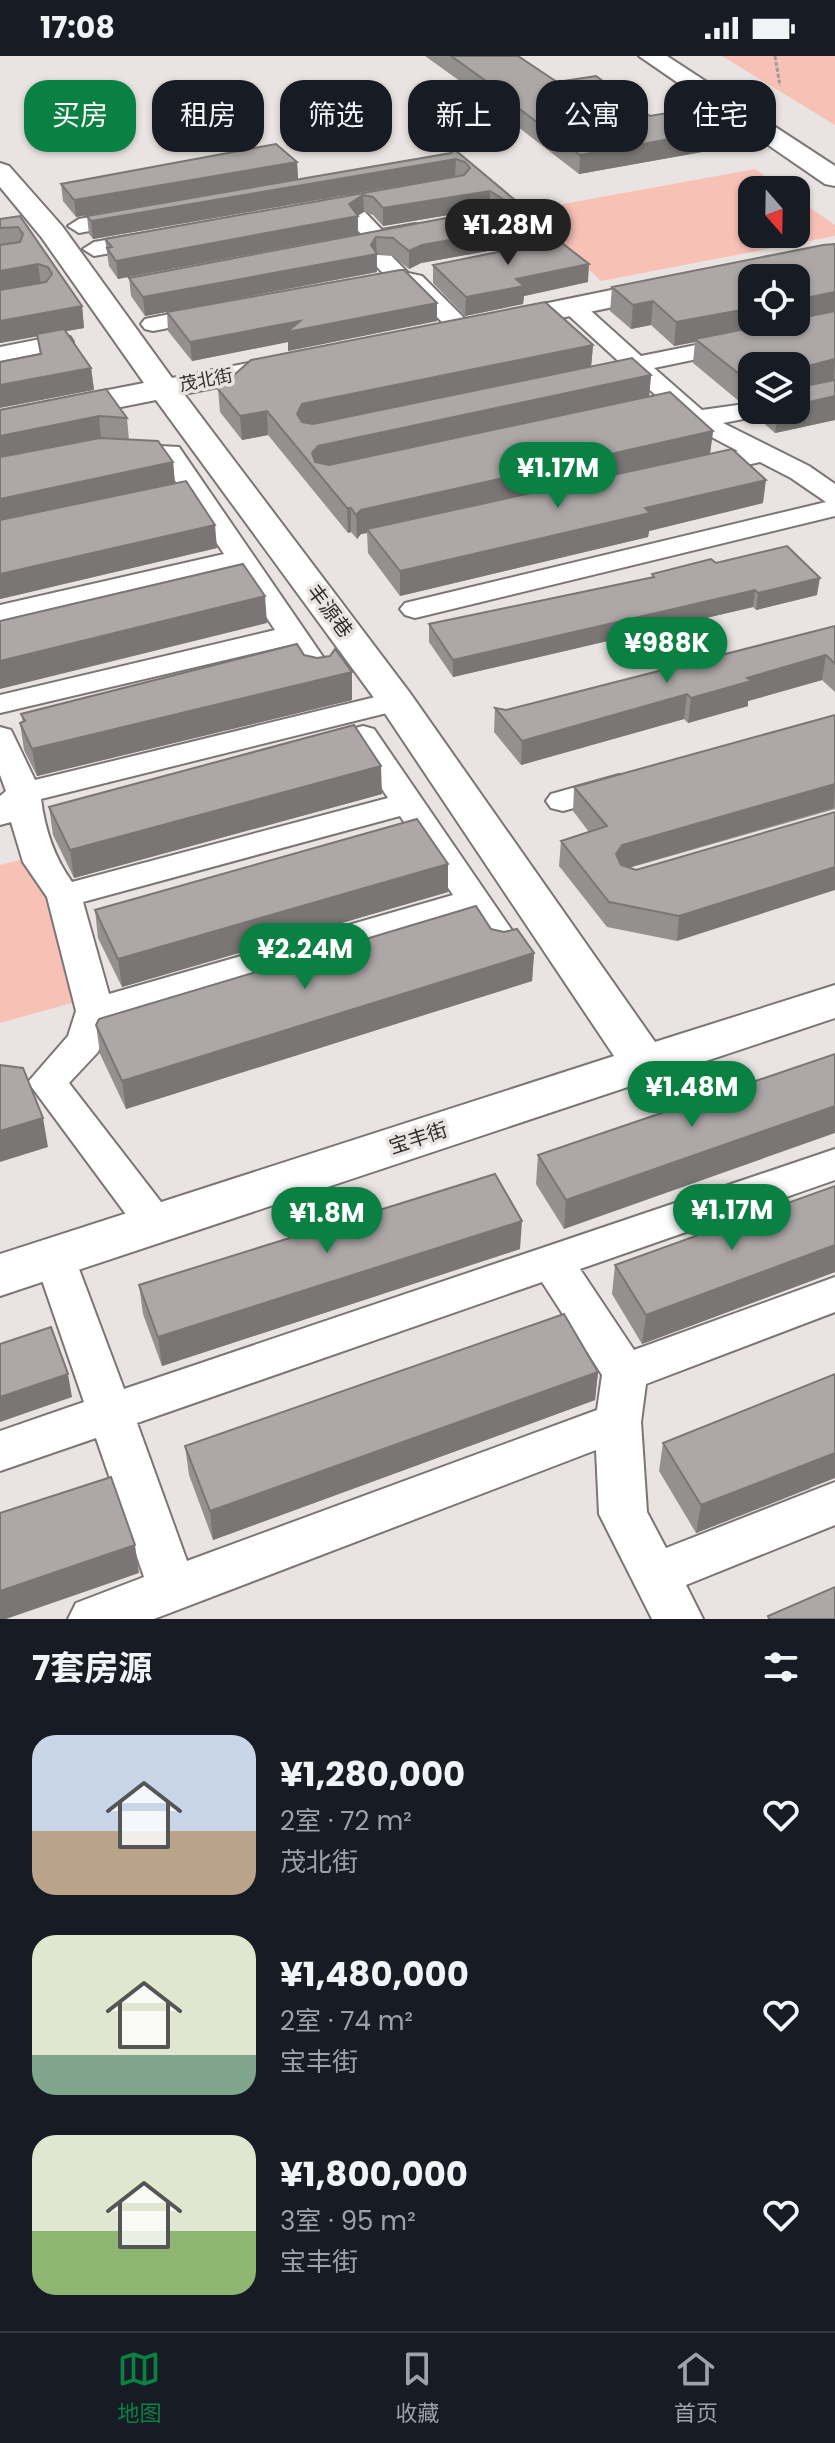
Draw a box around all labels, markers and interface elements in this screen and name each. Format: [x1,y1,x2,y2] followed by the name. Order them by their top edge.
[40,6,115,49] text: 17:08
[24,80,136,152] chip: 买房
[152,80,264,152] chip: 租房
[280,80,392,152] chip: 筛选
[408,80,520,152] chip: 新上
[536,80,648,152] chip: 公寓
[664,80,776,152] chip: 住宅
[738,176,810,248] north arrow
[738,176,810,424] map controls
[443,199,573,267] pin: ¥1.28M
[463,207,553,243] text: ¥1.28M
[738,264,810,336] button: locate
[738,352,810,424] button: layers
[177,362,235,397] street label: 茂北街
[493,442,623,510] pin: ¥1.17M
[517,450,599,486] text: ¥1.17M
[301,579,359,643] street label: 丰源巷
[611,617,723,685] pin: ¥988K
[624,625,710,661] text: ¥988K
[240,923,370,991] pin: ¥2.24M
[257,931,353,967] text: ¥2.24M
[627,1061,757,1129] pin: ¥1.48M
[646,1069,738,1105] text: ¥1.48M
[385,1115,451,1161] street label: 宝丰街
[667,1184,797,1252] pin: ¥1.17M
[271,1187,383,1255] pin: ¥1.8M
[691,1192,773,1228] text: ¥1.17M
[289,1195,365,1231] text: ¥1.8M
[32,1644,152,1692] text: 7套房源
[759,1645,803,1689] icon: filters
[280,1750,465,1798] text: ¥1,280,000
[96,1767,192,1863] icon: home
[759,1793,803,1837] icon: heart
[280,1803,412,1839] text: 2室 · 72 m²
[280,1844,358,1880] text: 茂北街
[280,1950,469,1998] text: ¥1,480,000
[96,1967,192,2063] icon: home
[759,1993,803,2037] icon: heart
[280,2003,413,2039] text: 2室 · 74 m²
[280,2044,358,2080] text: 宝丰街
[280,2150,468,2198] text: ¥1,800,000
[96,2167,192,2263] icon: home
[759,2193,803,2237] icon: heart
[280,2203,416,2239] text: 3室 · 95 m²
[280,2244,358,2280] text: 宝丰街
[117,2347,161,2430] tab: 地图
[395,2347,440,2430] tab: 收藏
[674,2347,718,2430] tab: 首页

